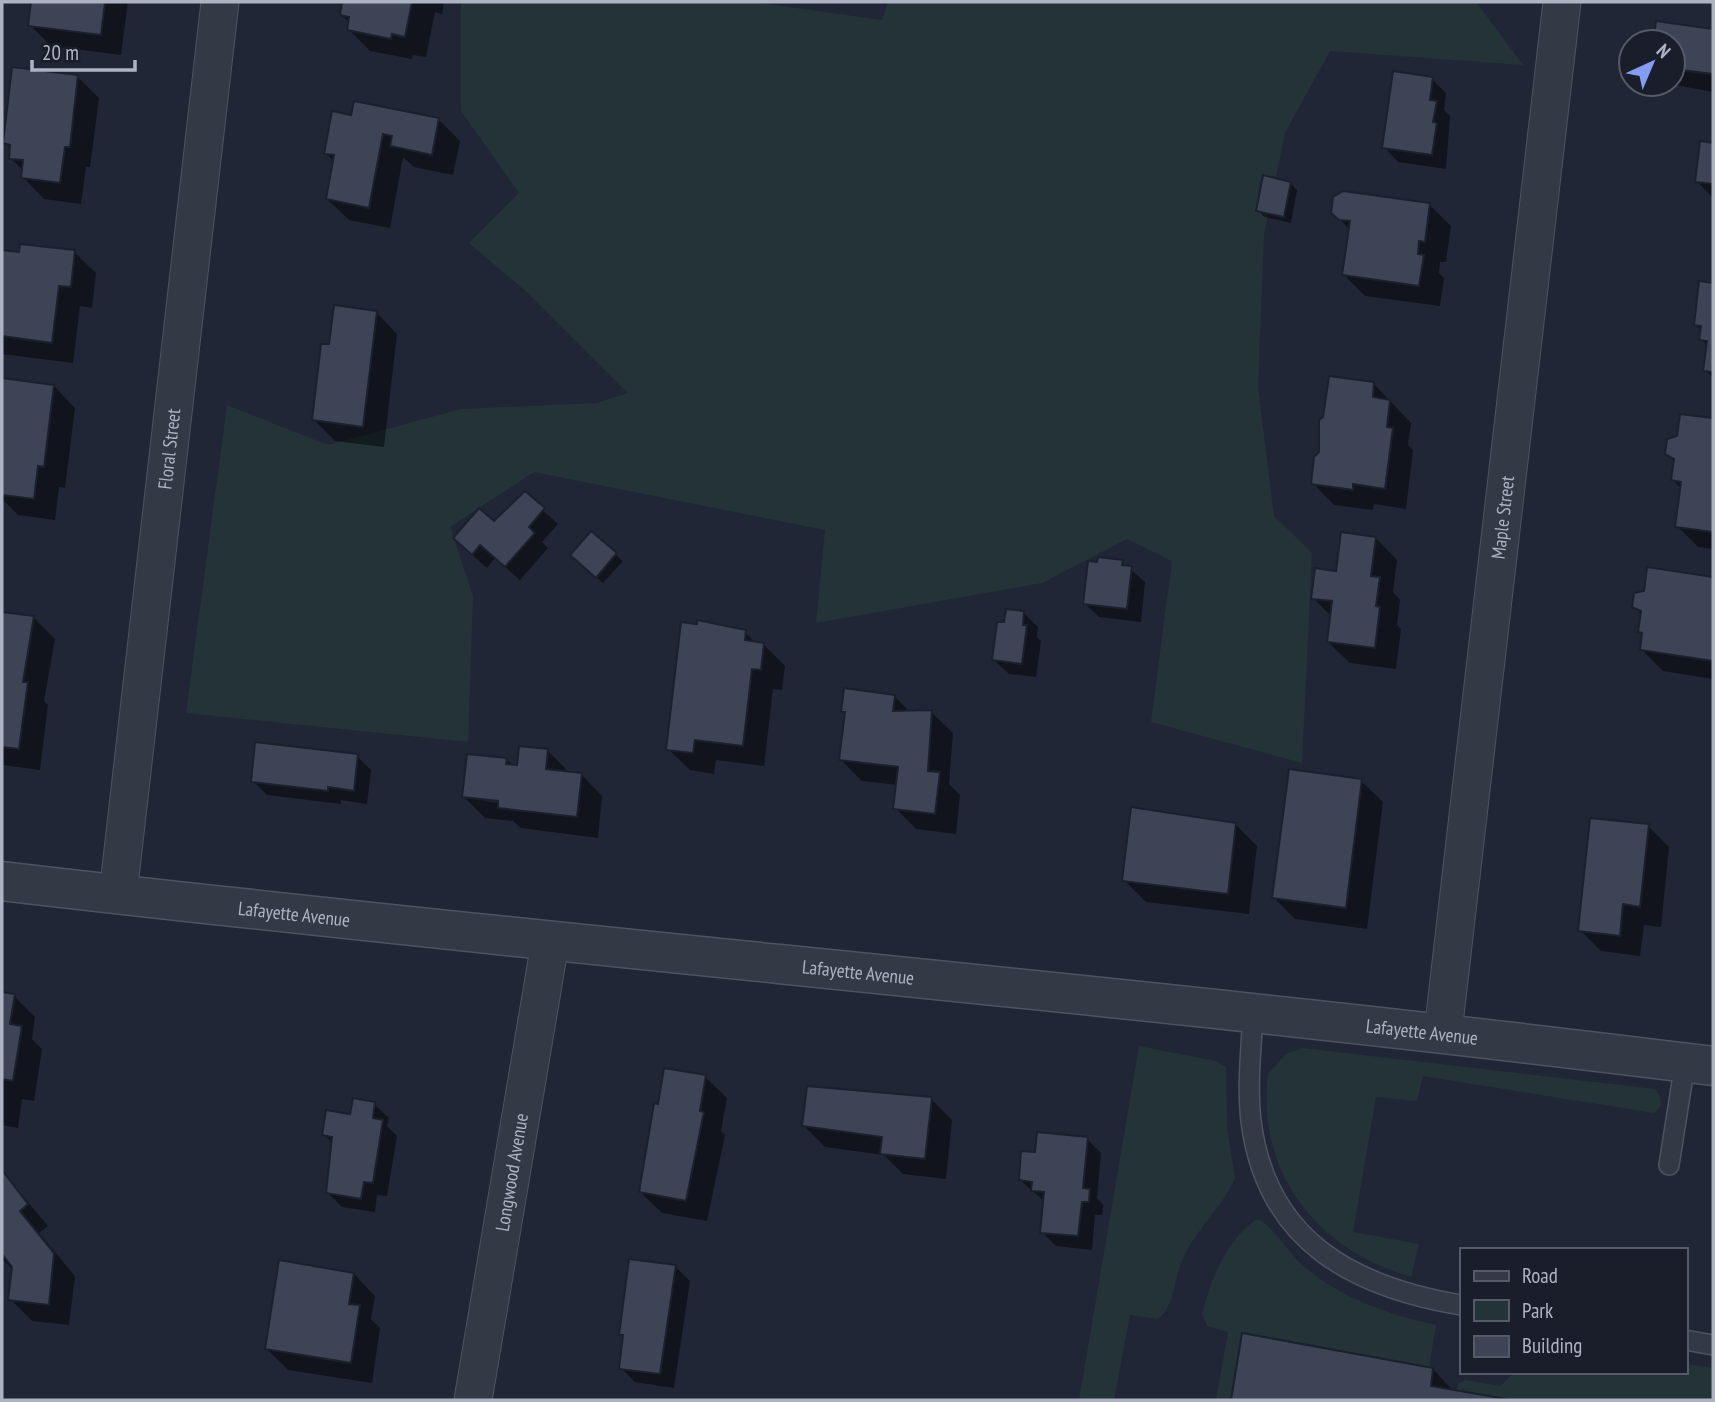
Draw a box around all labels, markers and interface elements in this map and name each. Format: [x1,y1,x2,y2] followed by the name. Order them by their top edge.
[32,28,135,72] scale bar
[1617,28,1687,98] north arrow
[42,39,79,66] text: 20 m
[1652,39,1676,63] text: N
[152,406,186,491] street label: Floral Street
[1486,474,1519,560] street label: Maple Street
[237,896,352,932] street label: Lafayette Avenue
[801,954,916,990] street label: Lafayette Avenue
[1365,1013,1479,1050] street label: Lafayette Avenue
[490,1111,533,1233] street label: Longwood Avenue
[1460,1248,1687,1374] legend
[1522,1262,1558,1289] text: Road
[1522,1297,1553,1324] text: Park
[1522,1332,1582,1359] text: Building

